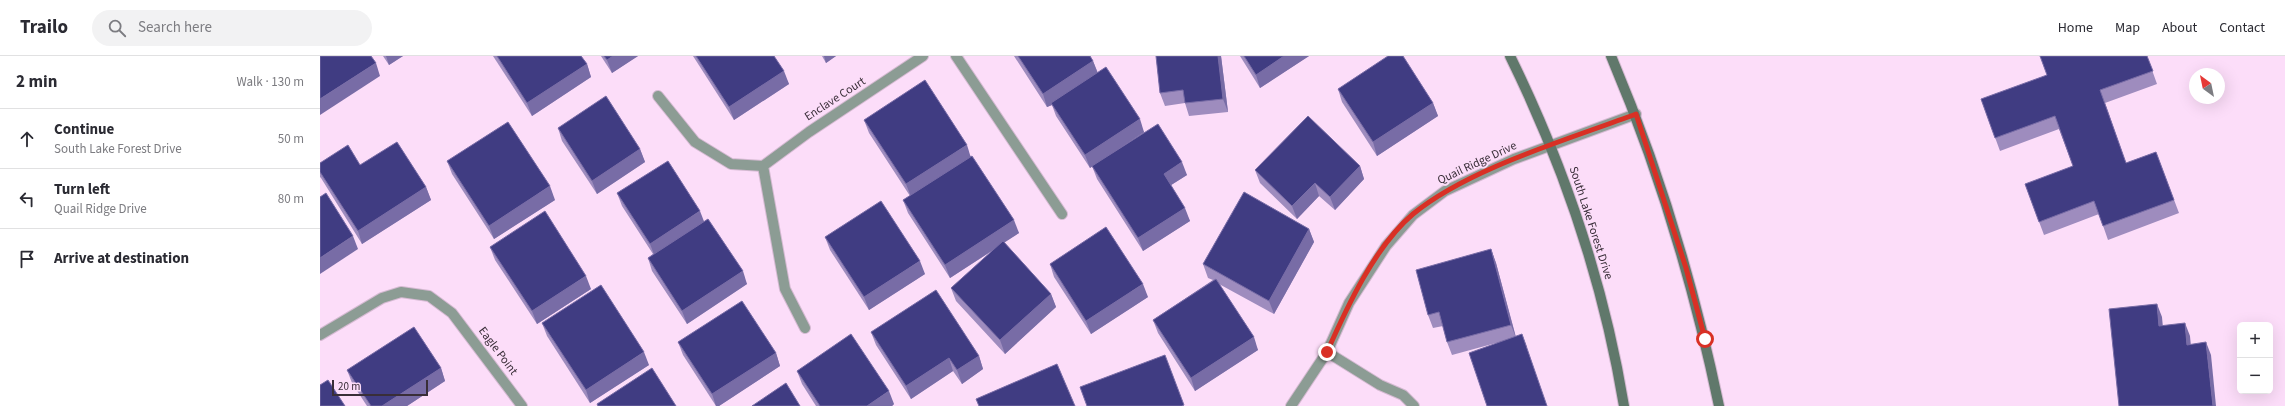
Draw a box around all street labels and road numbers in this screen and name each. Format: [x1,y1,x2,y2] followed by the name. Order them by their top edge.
[801,73,869,125] street label: Enclave Court
[1435,137,1519,189] street label: Quail Ridge Drive
[1565,164,1617,282] street label: South Lake Forest Drive
[474,323,522,379] street label: Eagle Point

